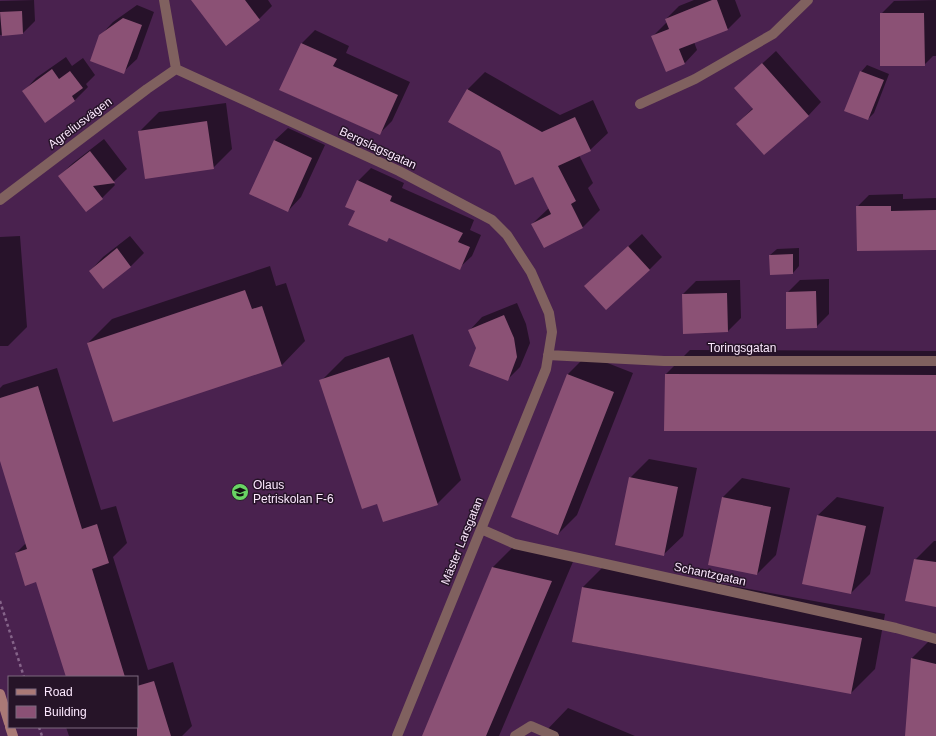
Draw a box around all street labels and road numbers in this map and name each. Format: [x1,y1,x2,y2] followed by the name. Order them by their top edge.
[45,95,115,151] street label: Agreliusvägen
[337,124,419,172] street label: Bergslagsgatan
[708,341,776,355] street label: Toringsgatan
[438,495,486,587] street label: Mäster Larsgatan
[673,560,747,588] street label: Schantzgatan

